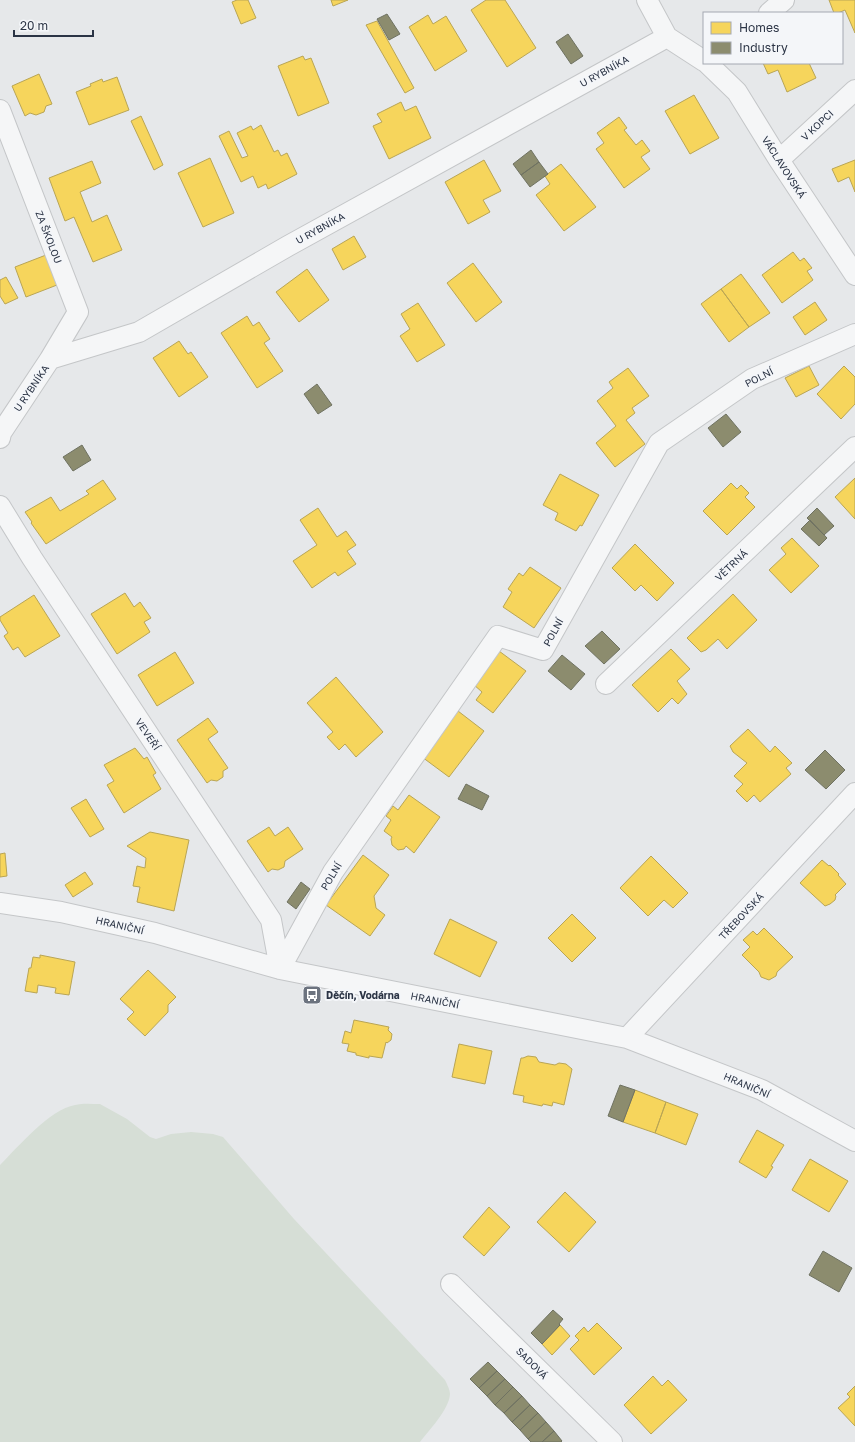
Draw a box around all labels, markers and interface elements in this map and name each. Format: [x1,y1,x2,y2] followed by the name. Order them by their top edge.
[14,12,93,38] scale bar
[703,12,843,64] legend
[20,18,48,33] text: 20 m
[739,20,779,35] text: Homes
[739,40,788,55] text: Industry
[577,53,631,89] street label: U RYBNÍKA
[798,107,836,143] street label: V KOPCI
[760,134,809,200] street label: VÁCLAVOVSKÁ
[33,208,66,265] street label: ZA ŠKOLOU
[293,210,347,246] street label: U RYBNÍKA
[11,362,51,414] street label: U RYBNÍKA
[743,364,776,389] street label: POLNÍ
[712,547,750,583] street label: VĚTRNÁ
[540,615,566,648] street label: POLNÍ
[133,716,163,753] street label: VEVEŘÍ
[318,859,344,892] street label: POLNÍ
[716,890,766,942] street label: TŘEBOVSKÁ
[95,914,146,937] street label: HRANIČNÍ
[301,984,323,1006] bus stop icon: Děčín, Vodárna
[326,989,400,1001] place label: Děčín, Vodárna
[410,989,461,1011] street label: HRANIČNÍ
[722,1070,773,1101] street label: HRANIČNÍ
[514,1345,550,1381] street label: SADOVÁ

